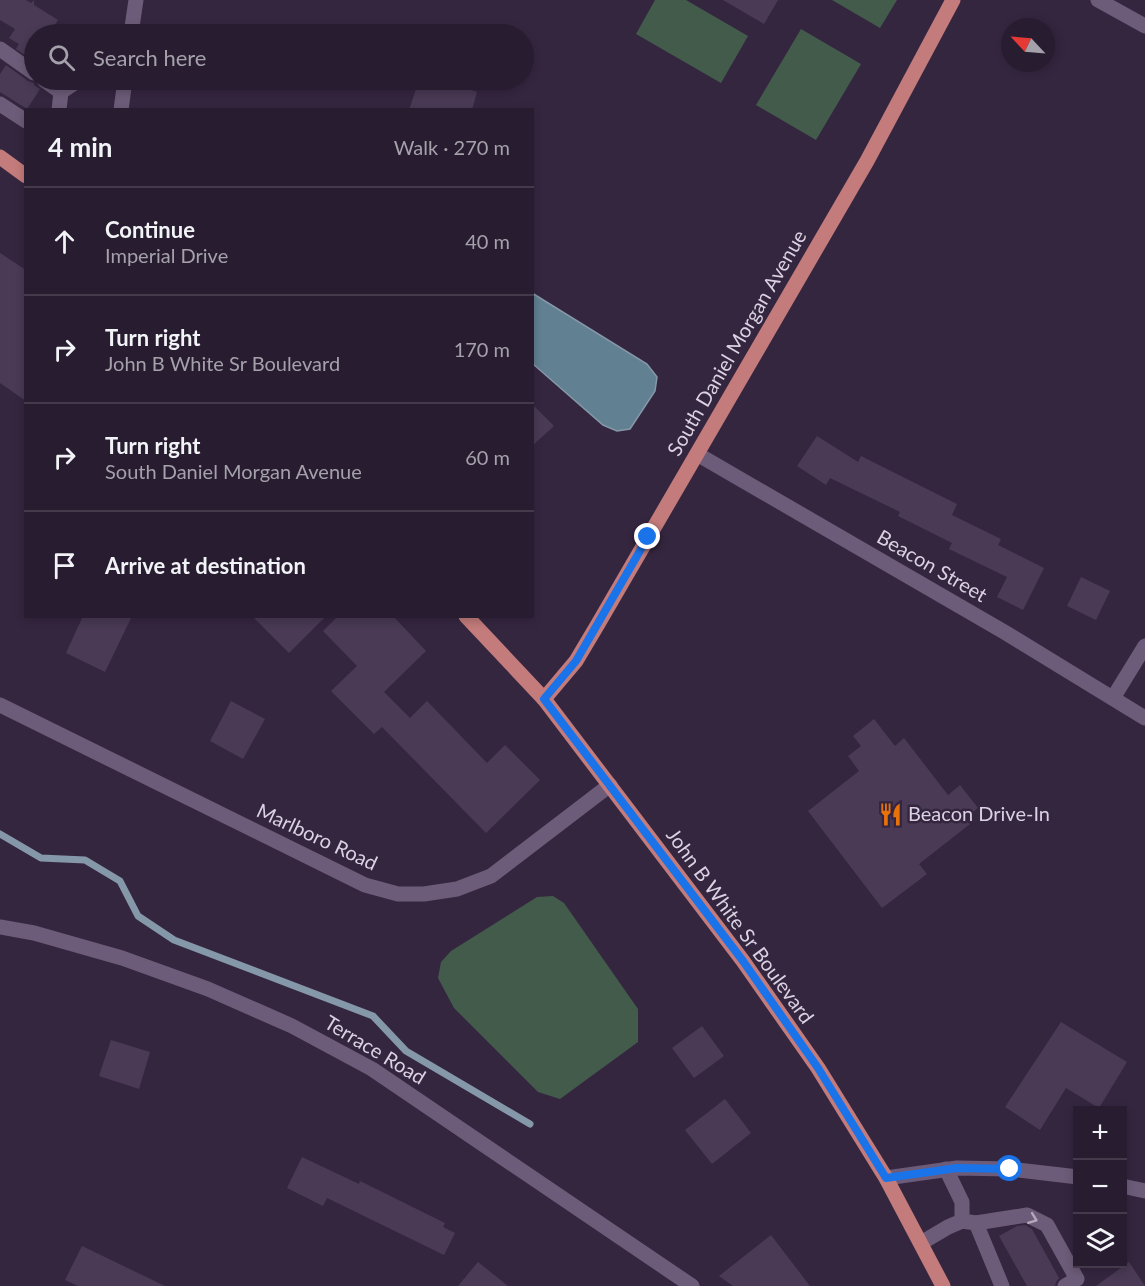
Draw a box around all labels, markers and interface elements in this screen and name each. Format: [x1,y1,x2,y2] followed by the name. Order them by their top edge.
[1001,18,1055,72] north arrow
[24,24,534,90] search box
[45,41,78,74] icon: search
[93,44,206,71] text: Search here
[48,131,112,163] text: 4 min
[394,135,510,159] text: Walk · 270 m
[105,216,195,243] text: Continue
[48,225,81,258] icon: ahead
[662,225,811,460] street label: South Daniel Morgan Avenue
[465,229,510,253] text: 40 m
[105,243,228,267] text: Imperial Drive
[105,324,200,351] text: Turn right
[48,333,81,366] icon: right
[454,337,510,361] text: 170 m
[105,351,340,375] text: John B White Sr Boulevard
[105,432,200,459] text: Turn right
[48,441,81,474] icon: right
[465,445,510,469] text: 60 m
[105,459,362,483] text: South Daniel Morgan Avenue
[634,523,660,549] route end
[873,524,992,606] street label: Beacon Street
[48,549,81,582] icon: arrive
[105,552,306,579] text: Arrive at destination
[253,798,382,875] street label: Marlboro Road
[877,801,903,827] restaurant icon: Beacon Drive-In
[908,801,1050,825] place label: Beacon Drive-In
[662,823,820,1028] street label: John B White Sr Boulevard
[321,1010,430,1089] street label: Terrace Road
[1073,1106,1127,1268] map controls
[1073,1106,1127,1160] button: +
[996,1155,1022,1181] route start
[1073,1160,1127,1214] button: −
[1027,1212,1038,1225] one-way arrow
[1073,1214,1127,1268] button: layers

